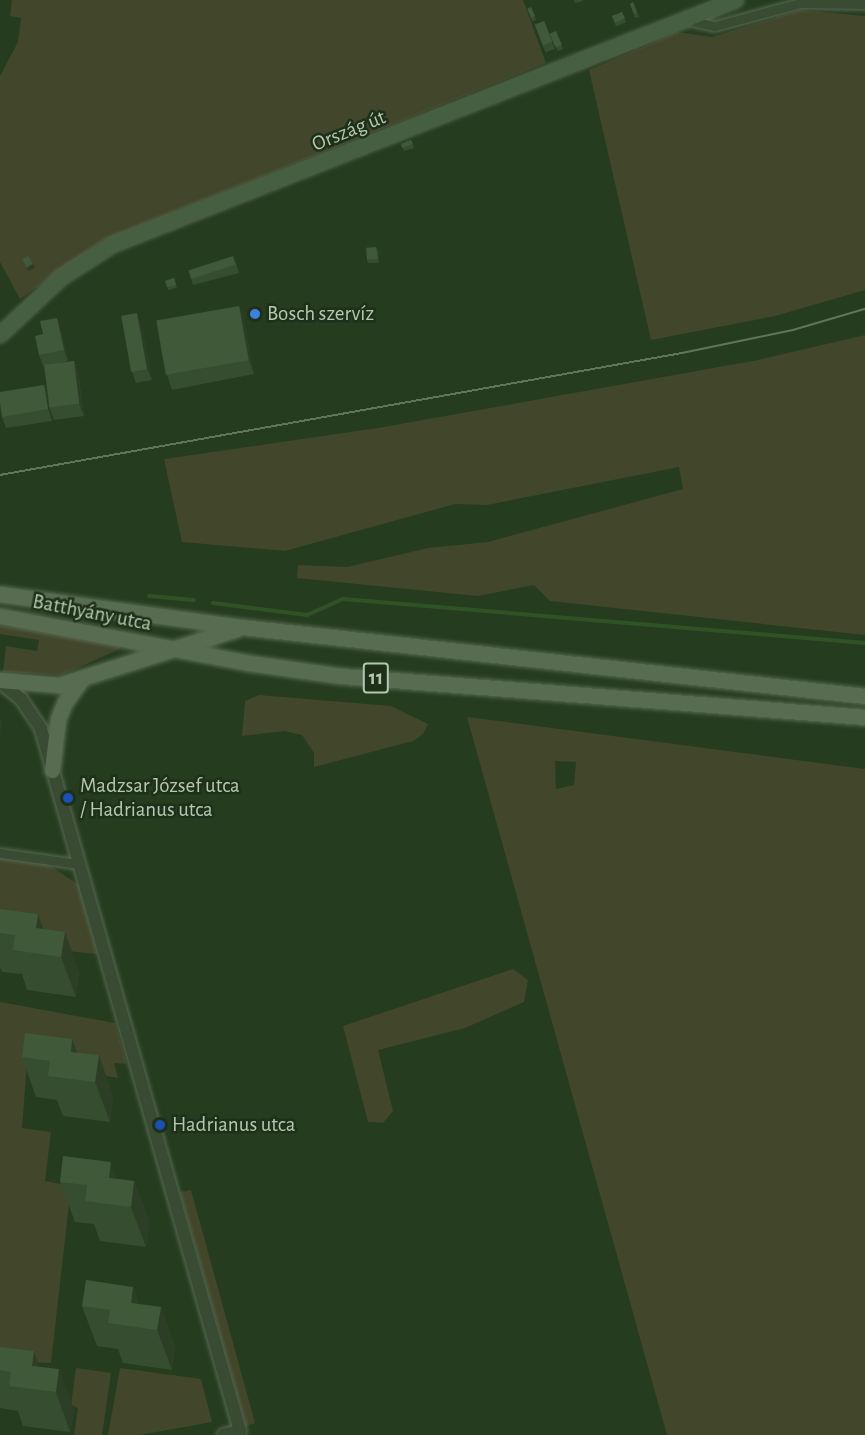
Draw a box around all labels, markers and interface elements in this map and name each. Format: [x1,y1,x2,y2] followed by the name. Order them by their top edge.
[308,105,390,157] street label: Ország út
[267,301,374,327] place label: Bosch szervíz
[248,307,262,321] marker: Bosch szervíz
[30,589,154,637] street label: Batthyány utca
[362,661,389,695] road number: 11
[80,773,240,823] place label: Madzsar József utca / Hadrianus utca
[61,791,75,805] marker: Madzsar József utca / Hadrianus utca
[172,1112,295,1138] place label: Hadrianus utca
[153,1118,167,1132] marker: Hadrianus utca

